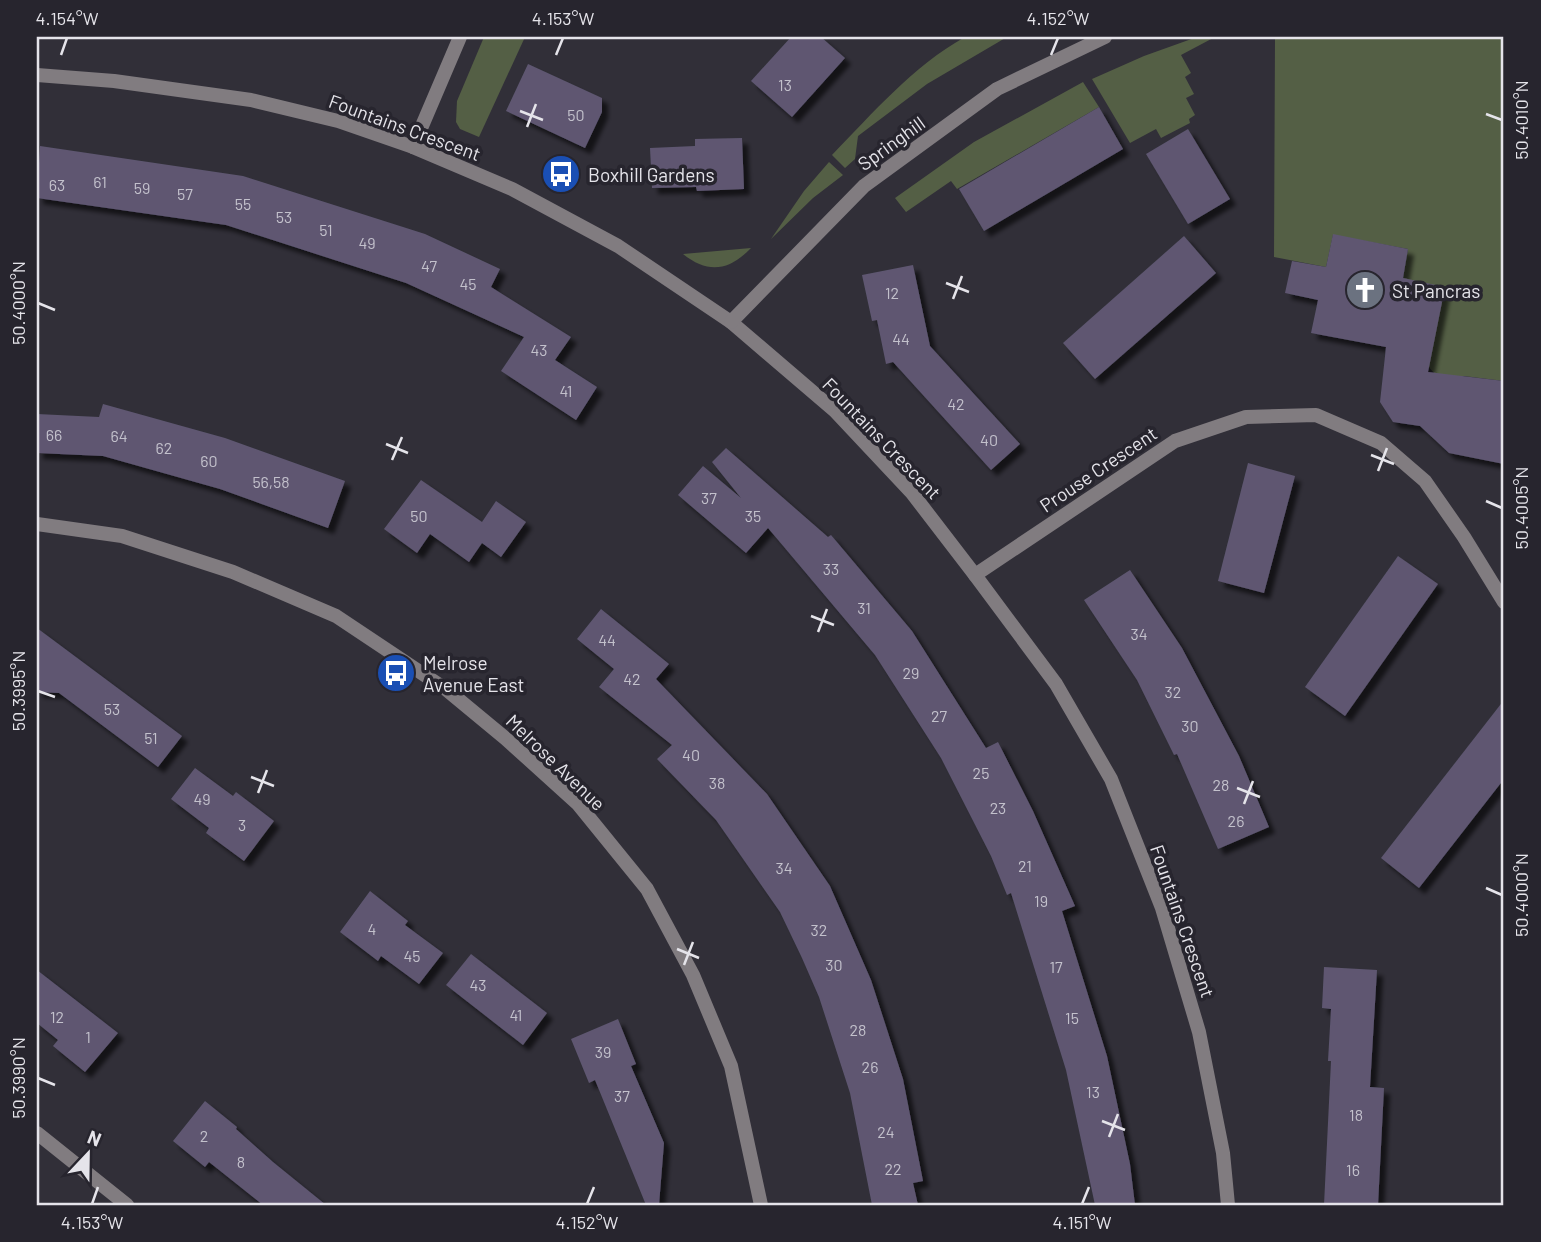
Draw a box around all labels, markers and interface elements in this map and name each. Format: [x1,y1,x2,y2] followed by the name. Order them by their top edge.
[35,7,99,29] text: 4.154°W
[532,7,594,29] text: 4.153°W
[1027,7,1090,29] text: 4.152°W
[778,75,792,94] house number: 13
[1510,80,1532,160] text: 50.4010°N
[326,89,484,165] street label: Fountains Crescent
[567,105,585,124] house number: 50
[853,111,929,175] street label: Springhill
[540,153,582,195] bus stop icon: Boxhill Gardens
[588,163,715,186] place label: Boxhill Gardens
[93,172,107,191] house number: 61
[49,175,65,194] house number: 63
[134,178,150,197] house number: 59
[177,184,193,203] house number: 57
[235,194,251,213] house number: 55
[276,207,292,226] house number: 53
[319,220,333,239] house number: 51
[358,233,376,252] house number: 49
[421,256,437,275] house number: 47
[7,261,29,345] text: 50.4000°N
[1344,269,1386,311] church icon: St Pancras
[459,274,477,293] house number: 45
[1392,279,1480,302] place label: St Pancras
[885,283,899,302] house number: 12
[892,329,910,348] house number: 44
[530,340,548,359] house number: 43
[818,372,946,504] street label: Fountains Crescent
[560,381,572,400] house number: 41
[947,394,965,413] house number: 42
[1035,421,1161,517] street label: Prouse Crescent
[46,425,62,444] house number: 66
[110,426,128,445] house number: 64
[980,430,998,449] house number: 40
[156,438,172,457] house number: 62
[200,451,218,470] house number: 60
[1510,467,1532,549] text: 50.4005°N
[252,472,290,491] house number: 56,58
[701,488,717,507] house number: 37
[410,506,428,525] house number: 50
[745,506,761,525] house number: 35
[823,559,839,578] house number: 33
[857,598,871,617] house number: 31
[1130,624,1148,643] house number: 34
[598,630,616,649] house number: 44
[7,651,29,731] text: 50.3995°N
[423,651,524,696] place label: Melrose Avenue East
[375,652,417,694] bus stop icon: Melrose Avenue East
[903,663,919,682] house number: 29
[623,669,641,688] house number: 42
[1165,682,1181,701] house number: 32
[104,699,120,718] house number: 53
[931,706,947,725] house number: 27
[502,709,610,815] street label: Melrose Avenue
[1181,716,1199,735] house number: 30
[144,728,158,747] house number: 51
[682,745,700,764] house number: 40
[973,763,989,782] house number: 25
[709,773,725,792] house number: 38
[1213,775,1229,794] house number: 28
[193,789,211,808] house number: 49
[990,798,1006,817] house number: 23
[1228,811,1244,830] house number: 26
[238,815,246,834] house number: 3
[1146,842,1220,1000] street label: Fountains Crescent
[1510,853,1532,937] text: 50.4000°N
[1018,856,1032,875] house number: 21
[775,858,793,877] house number: 34
[1034,891,1048,910] house number: 19
[368,919,376,938] house number: 4
[811,920,827,939] house number: 32
[403,946,421,965] house number: 45
[825,955,843,974] house number: 30
[1049,957,1063,976] house number: 17
[469,975,487,994] house number: 43
[510,1005,522,1024] house number: 41
[50,1007,64,1026] house number: 12
[1065,1008,1079,1027] house number: 15
[850,1020,866,1039] house number: 28
[85,1027,91,1046] house number: 1
[7,1037,29,1119] text: 50.3990°N
[595,1042,611,1061] house number: 39
[862,1057,878,1076] house number: 26
[1086,1082,1100,1101] house number: 13
[614,1086,630,1105] house number: 37
[1349,1105,1363,1124] house number: 18
[52,1120,122,1190] north arrow
[877,1122,895,1141] house number: 24
[84,1125,105,1151] text: N
[200,1126,208,1145] house number: 2
[237,1152,245,1171] house number: 8
[884,1159,902,1178] house number: 22
[1346,1160,1360,1179] house number: 16
[61,1211,123,1233] text: 4.153°W
[556,1211,619,1233] text: 4.152°W
[1053,1211,1112,1233] text: 4.151°W

